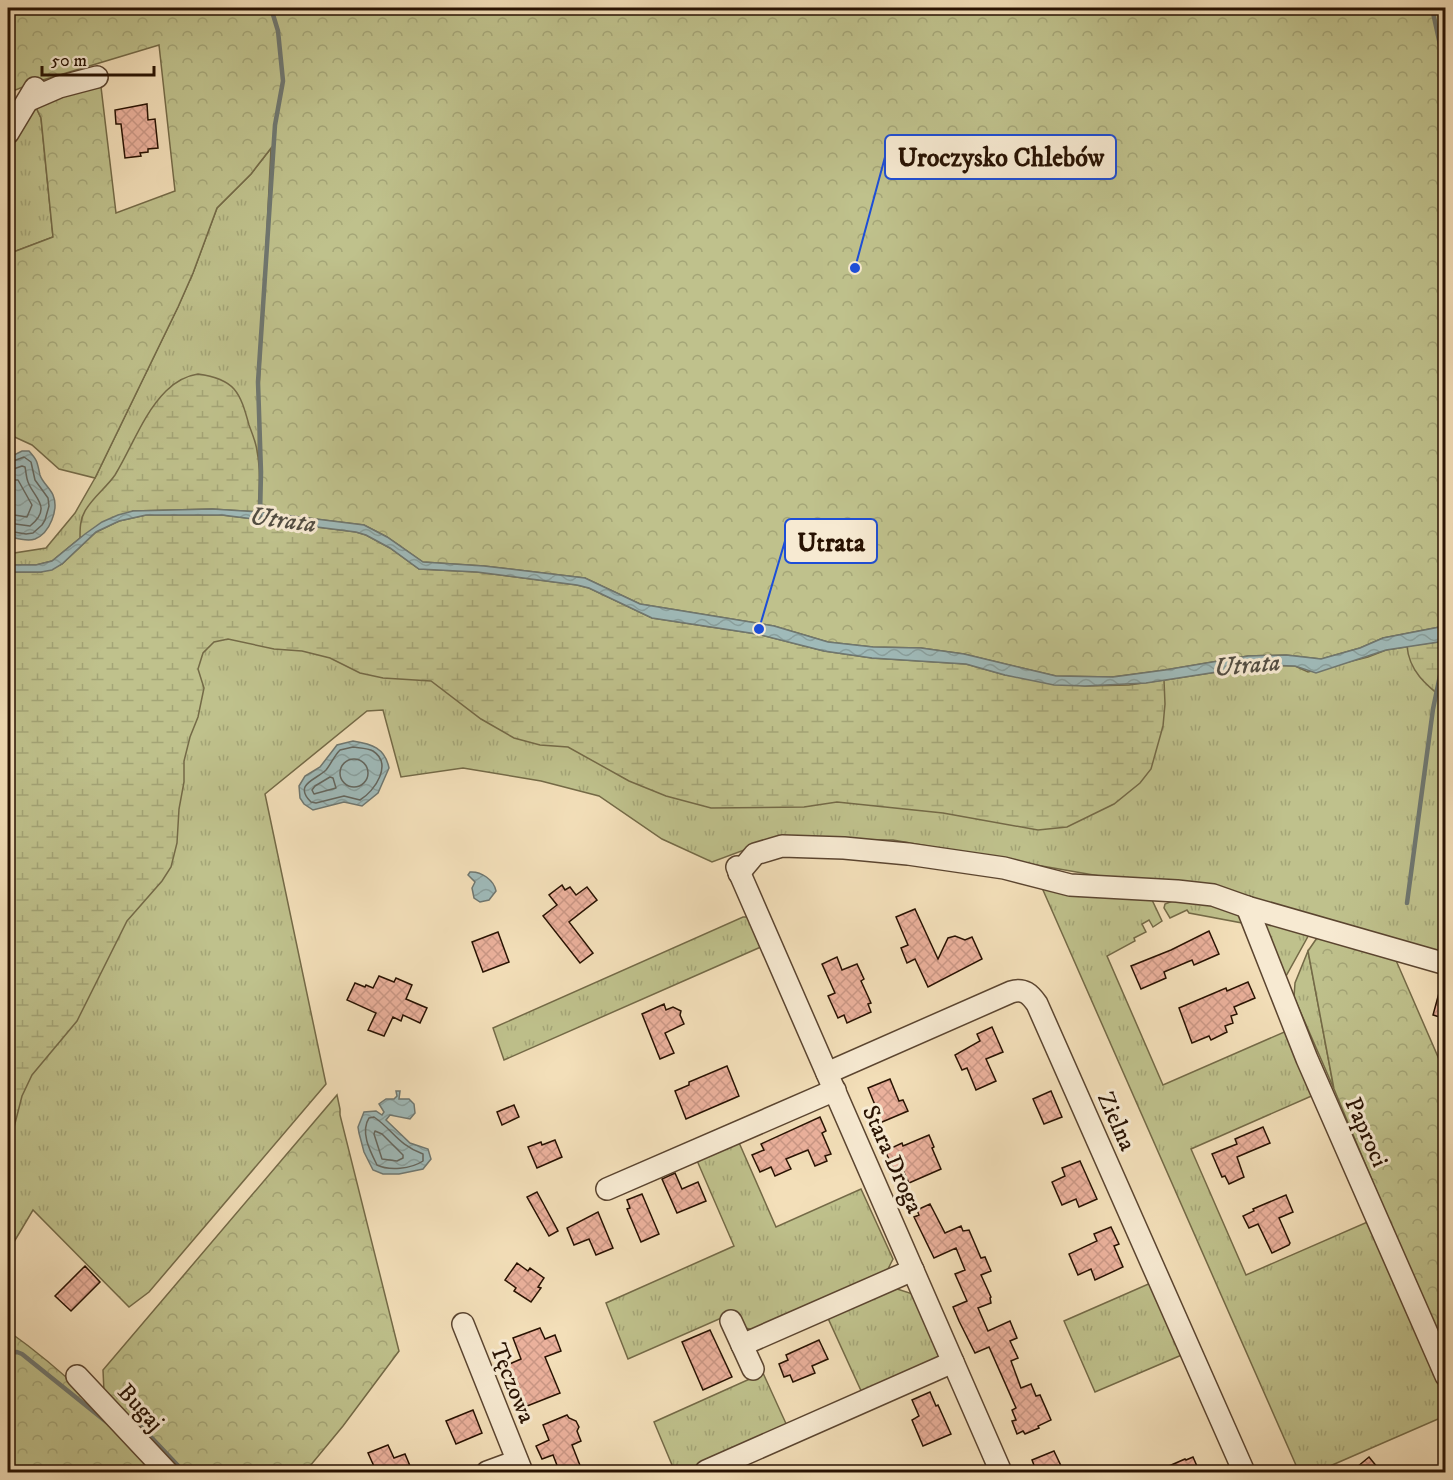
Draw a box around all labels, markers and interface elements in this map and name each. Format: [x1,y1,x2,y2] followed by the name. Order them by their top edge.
[42,39,154,77] scale bar
[51,50,87,72] text: 50 m
[885,135,1116,179] callout: Uroczysko Chlebów
[898,142,1105,175] text: Uroczysko Chlebów
[248,500,318,541] water label: Utrata
[785,519,877,563] callout: Utrata
[797,527,866,560] text: Utrata
[1212,646,1282,685] water label: Utrata
[1090,1087,1143,1156] street label: Zielna
[1337,1093,1395,1172] street label: Paproci
[855,1101,930,1219] street label: Stara Droga
[483,1339,542,1428] street label: Tęczowa
[111,1378,170,1438] street label: Bugaj

